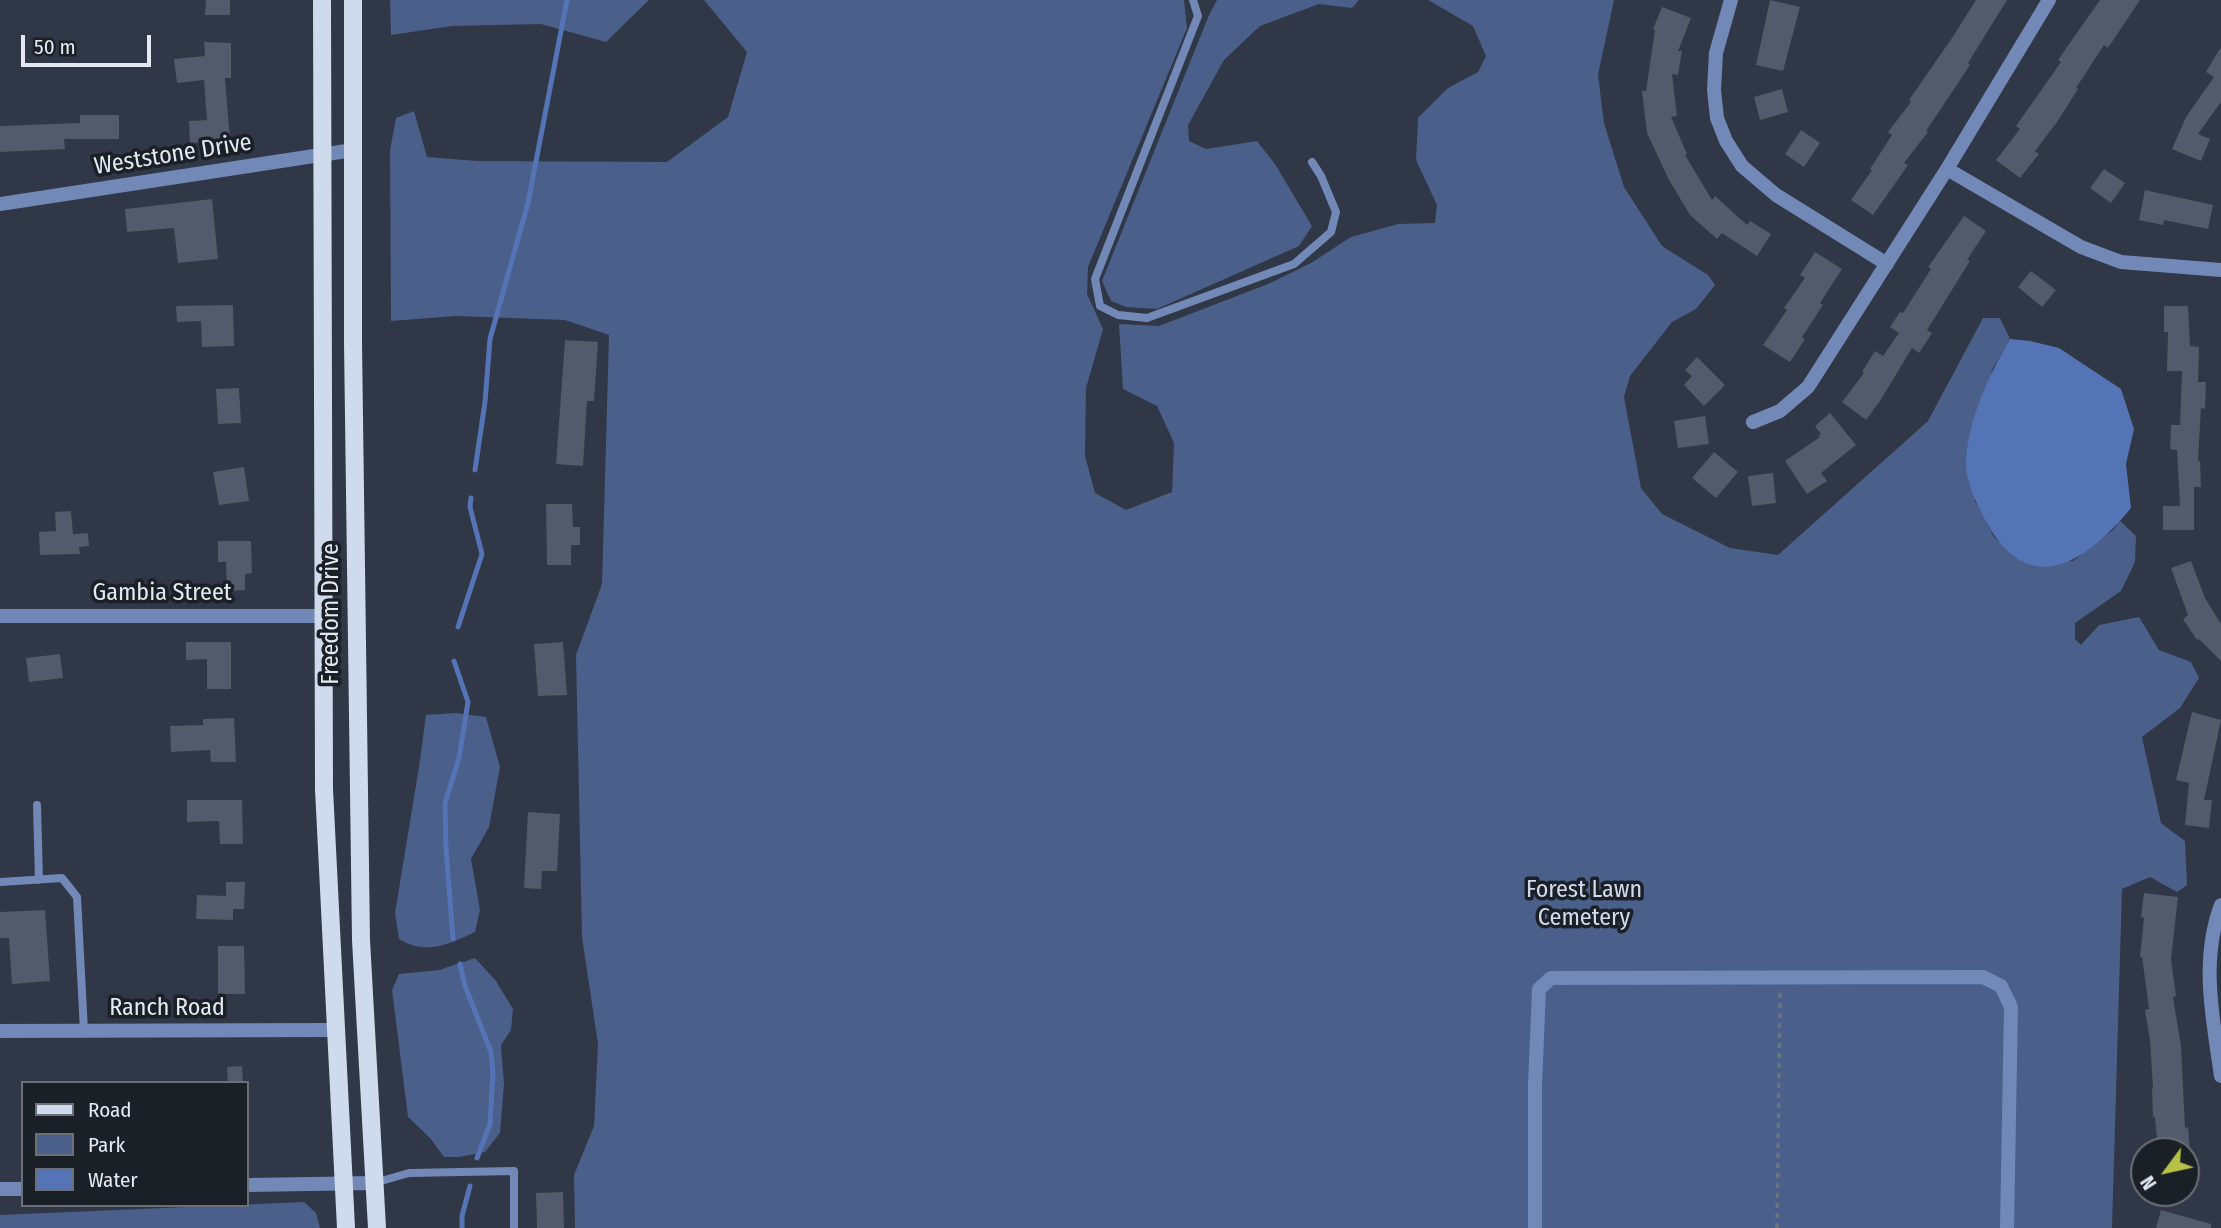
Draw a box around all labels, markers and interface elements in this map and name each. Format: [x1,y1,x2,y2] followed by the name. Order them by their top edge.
[24,21,154,65] scale bar
[34,34,76,60] text: 50 m
[92,128,254,182] street label: Weststone Drive
[317,543,345,685] street label: Freedom Drive
[92,579,232,607] street label: Gambia Street
[1526,876,1642,932] park label: Forest Lawn Cemetery
[109,994,225,1022] street label: Ranch Road
[21,1081,248,1207] legend
[88,1097,132,1123] text: Road
[88,1132,125,1158] text: Park
[2130,1137,2200,1207] north arrow
[88,1167,138,1193] text: Water
[2136,1172,2161,1194] text: N

